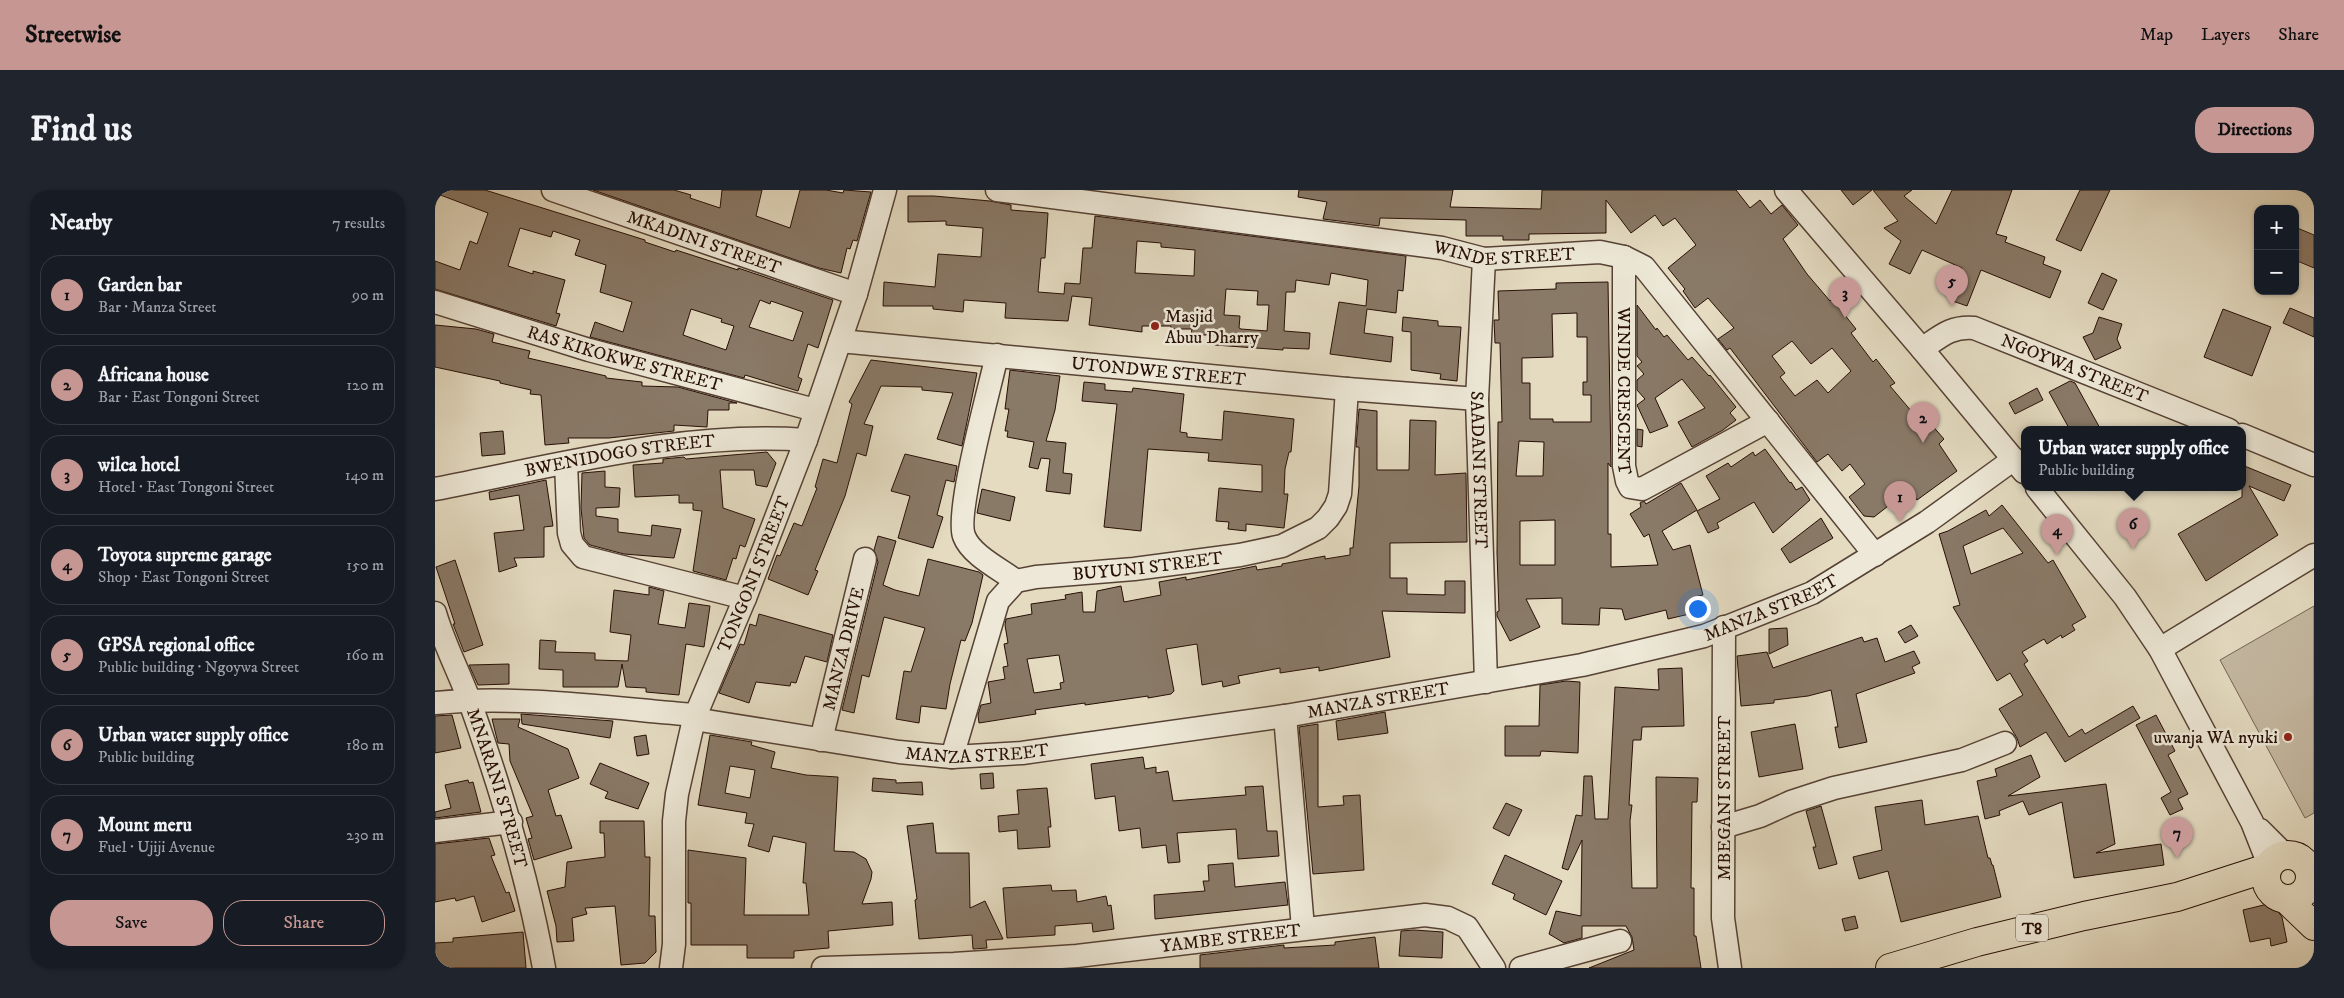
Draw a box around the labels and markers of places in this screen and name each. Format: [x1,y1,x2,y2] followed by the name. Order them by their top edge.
[1936,265,1968,306] pin: 5
[1829,277,1861,318] pin: 3
[1165,306,1259,349] place label: Masjid Abuu Dharry
[1149,320,1161,332] marker: Masjid Abuu Dharry
[1907,402,1939,443] pin: 2
[1884,481,1916,522] pin: 1
[2117,508,2149,549] pin: 6
[2041,514,2073,555] pin: 4
[2154,727,2278,749] place label: uwanja WA nyuki
[2282,731,2294,743] marker: uwanja WA nyuki
[2161,817,2193,858] pin: 7

